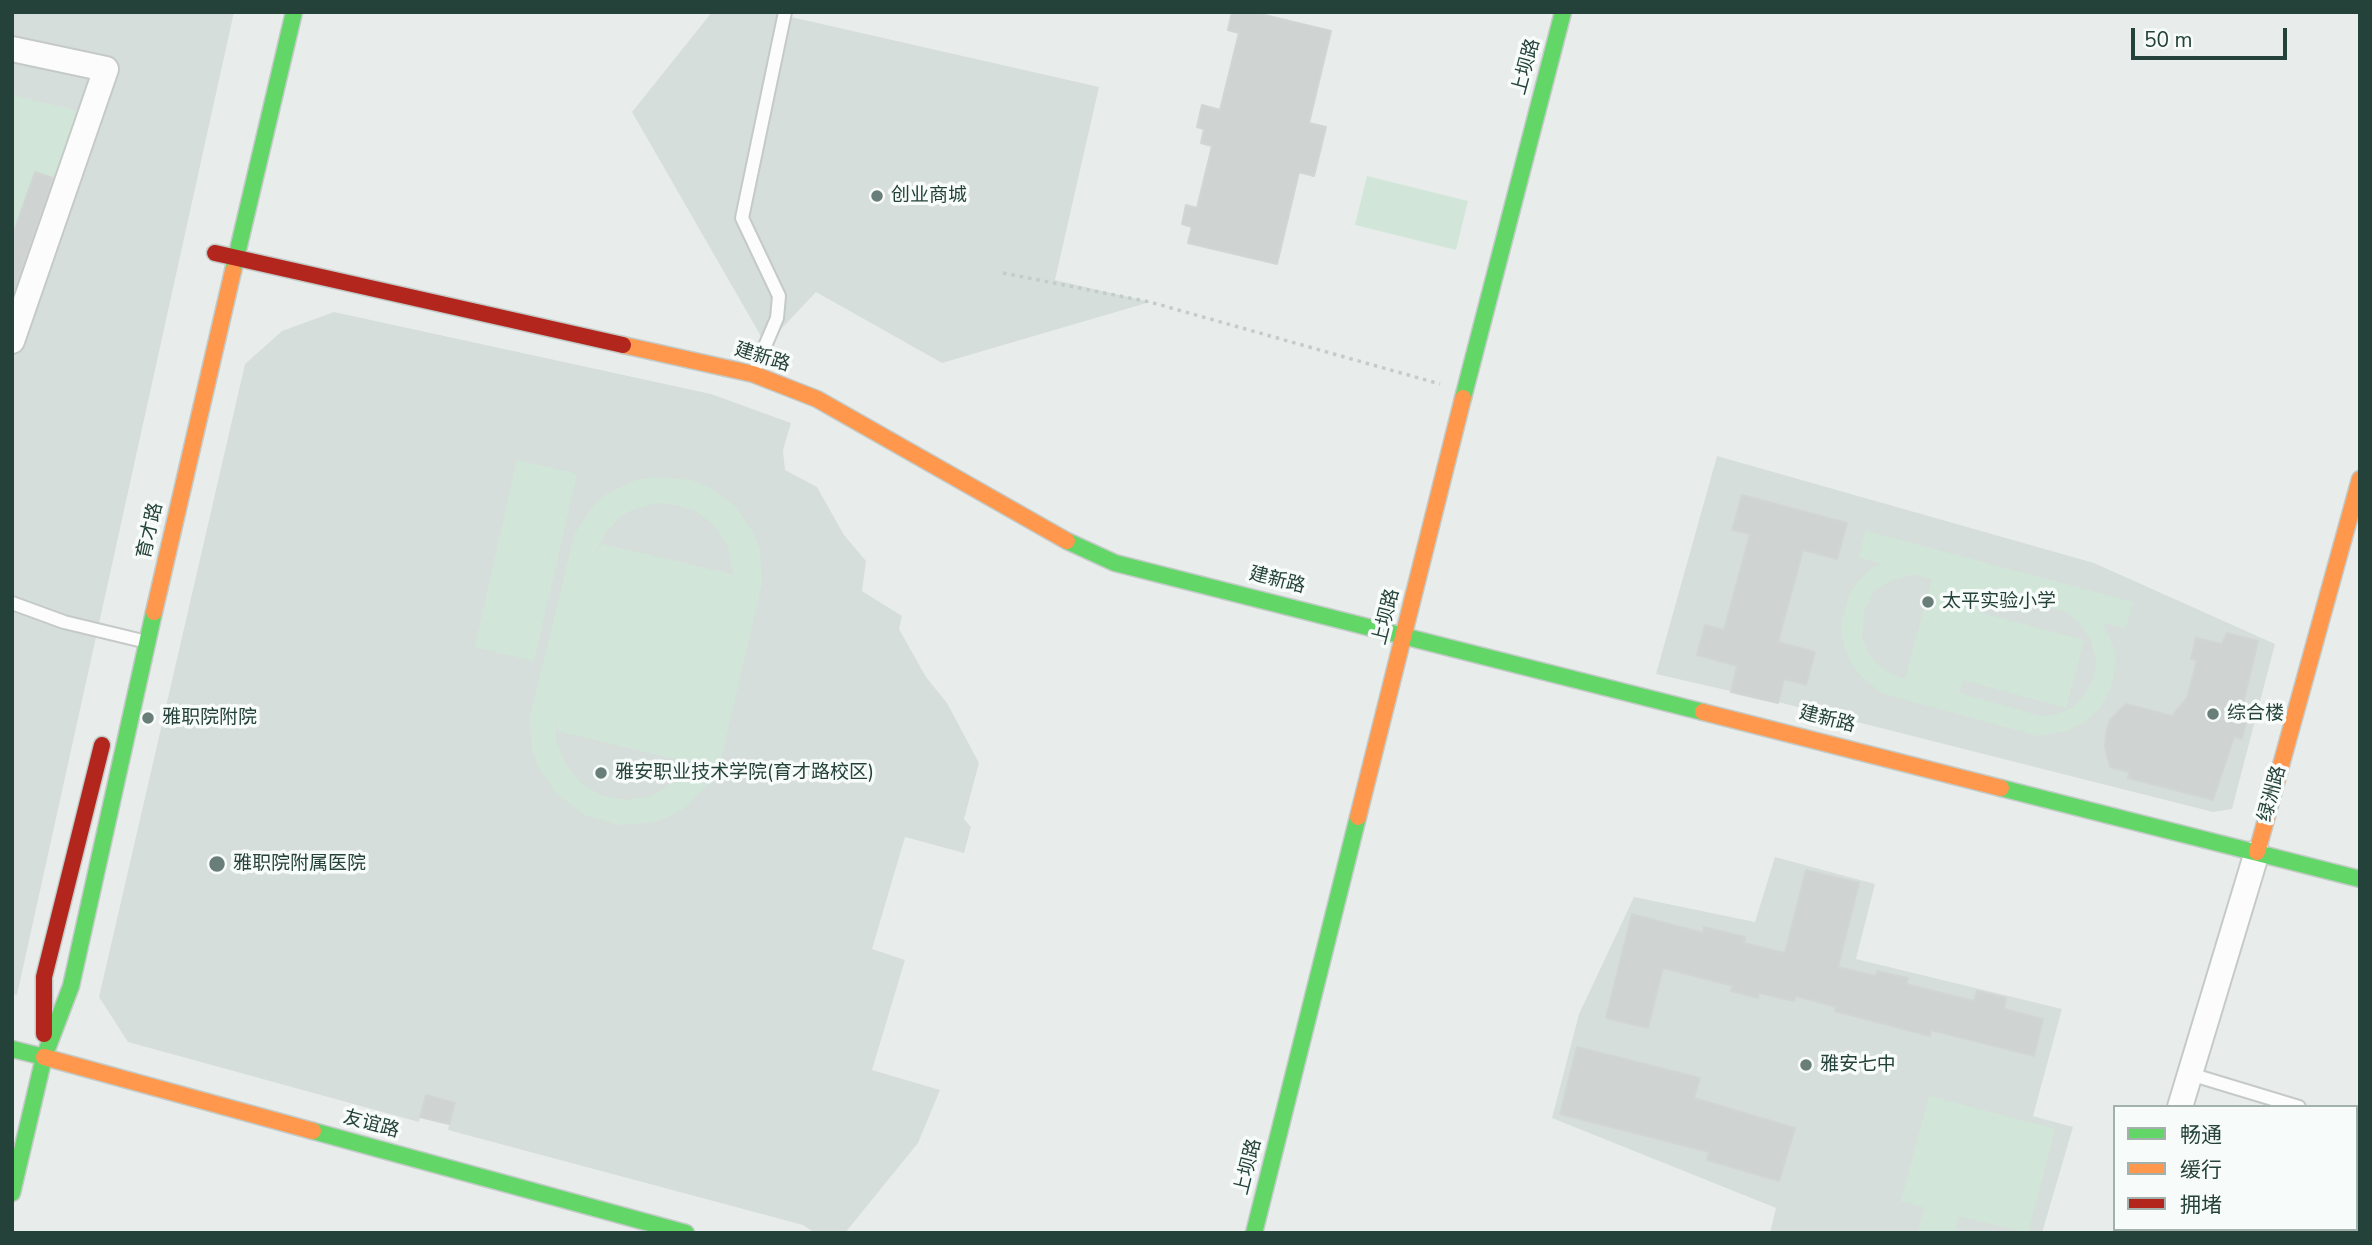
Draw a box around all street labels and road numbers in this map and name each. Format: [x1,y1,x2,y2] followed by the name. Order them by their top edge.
[1509,37,1545,97] street label: 上坝路
[731,339,793,377] street label: 建新路
[133,501,169,561] street label: 育才路
[1247,563,1307,599] street label: 建新路
[1369,587,1405,647] street label: 上坝路
[1797,702,1857,738] street label: 建新路
[2255,764,2291,824] street label: 绿洲路
[341,1107,401,1143] street label: 友谊路
[1231,1137,1267,1197] street label: 上坝路

